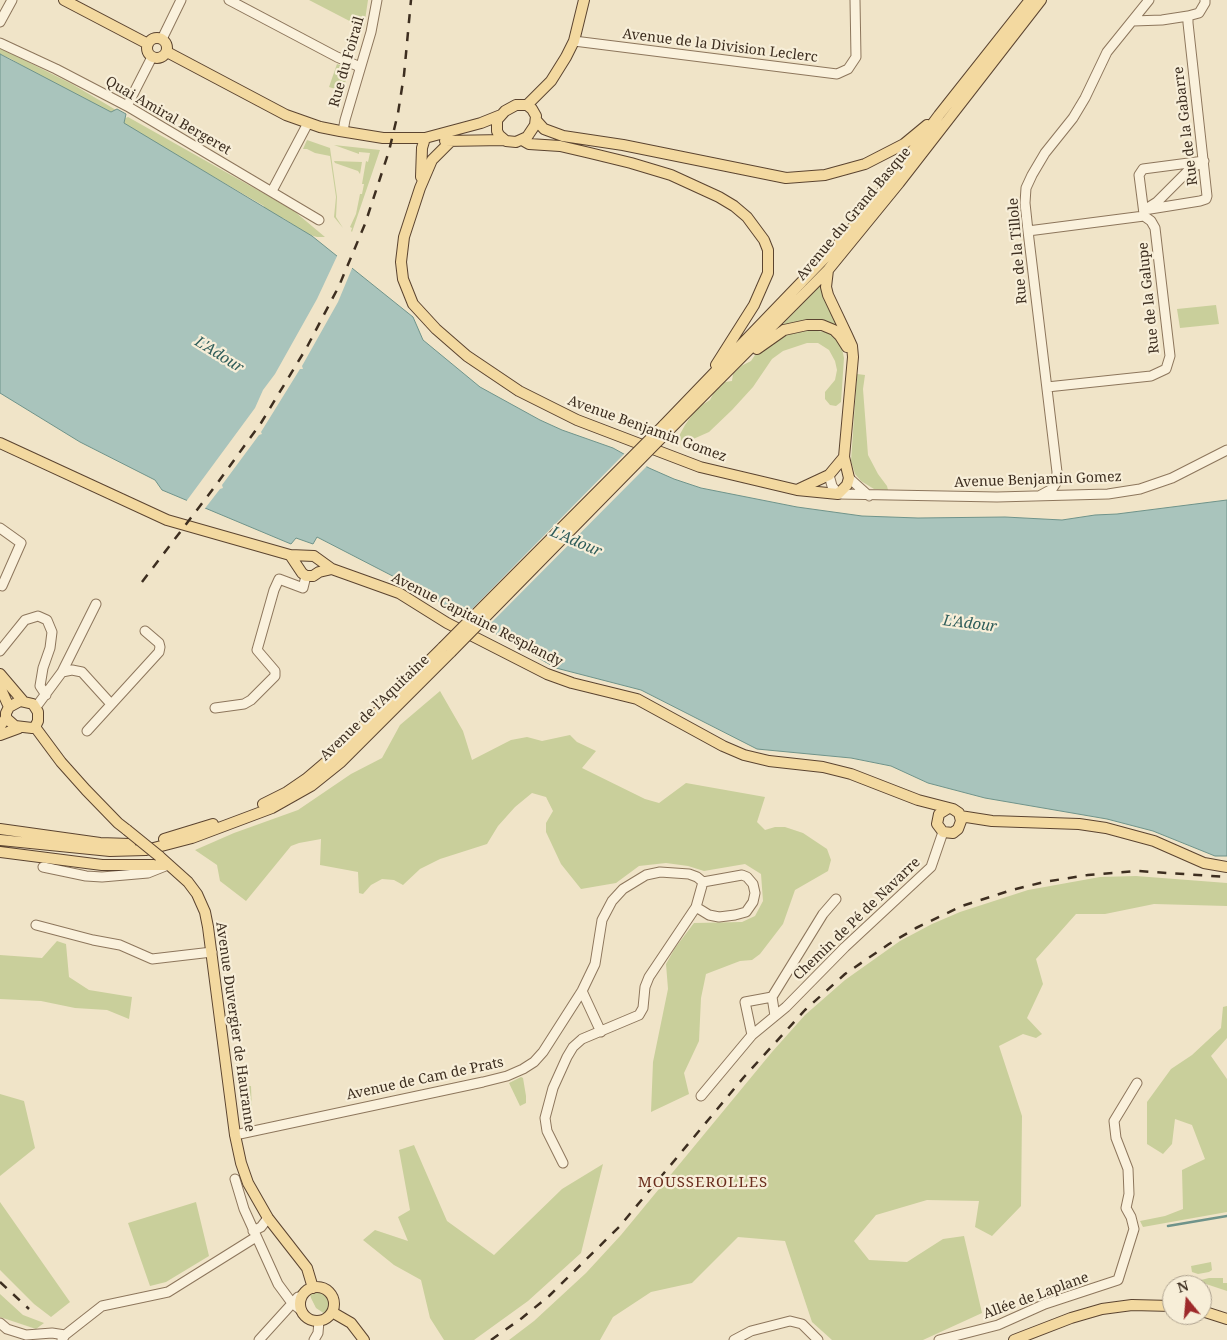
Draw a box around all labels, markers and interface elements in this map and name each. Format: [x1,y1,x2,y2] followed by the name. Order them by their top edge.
[326,15,368,109] street label: Rue du Foirail
[621,26,819,66] street label: Avenue de la Division Leclerc
[1170,66,1202,186] street label: Rue de la Gabarre
[102,73,234,159] street label: Quai Amiral Bergeret
[793,144,915,284] street label: Avenue du Grand Basque
[1005,197,1031,305] street label: Rue de la Tillole
[1135,241,1163,355] street label: Rue de la Galupe
[191,333,247,377] water label: L'Adour
[565,392,729,466] street label: Avenue Benjamin Gomez
[954,469,1122,491] street label: Avenue Benjamin Gomez
[548,523,604,561] water label: L'Adour
[389,569,565,671] street label: Avenue Capitaine Resplandy
[942,612,998,636] water label: L'Adour
[317,652,433,764] street label: Avenue de l'Aquitaine
[790,854,924,984] street label: Chemin de Pé de Navarre
[212,921,258,1133] street label: Avenue Duvergier de Hauranne
[345,1054,505,1104] street label: Avenue de Cam de Prats
[636,1174,770,1192] district label: MOUSSEROLLES
[981,1269,1091,1323] street label: Allée de Laplane
[1162,1275,1212,1325] north arrow
[1175,1275,1191,1297] text: N

